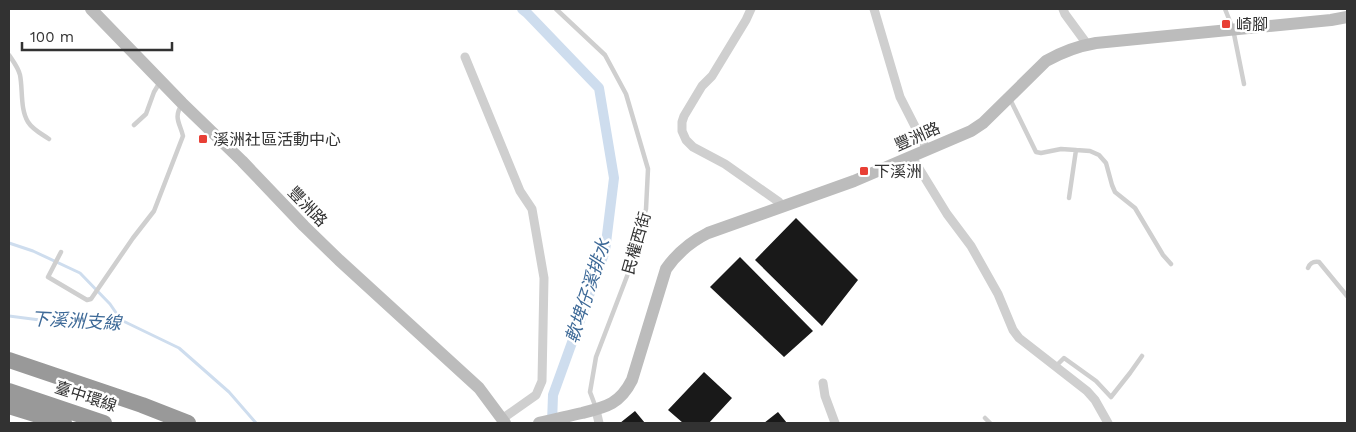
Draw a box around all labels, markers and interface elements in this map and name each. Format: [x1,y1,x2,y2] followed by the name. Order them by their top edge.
[1236,15,1268,34] place label: 崎腳
[1220,18,1232,30] marker: 崎腳
[22,20,172,52] scale bar
[30,28,74,46] text: 100 m
[891,118,943,155] street label: 豐洲路
[213,130,341,149] place label: 溪洲社區活動中心
[197,133,209,145] marker: 溪洲社區活動中心
[874,162,922,181] place label: 下溪洲
[858,165,870,177] marker: 下溪洲
[284,182,331,230] street label: 豐洲路
[619,210,654,277] street label: 民權西街
[561,235,615,345] water label: 軟埤仔溪排水
[31,308,124,333] water label: 下溪洲支線
[52,378,119,415] street label: 臺中環線

